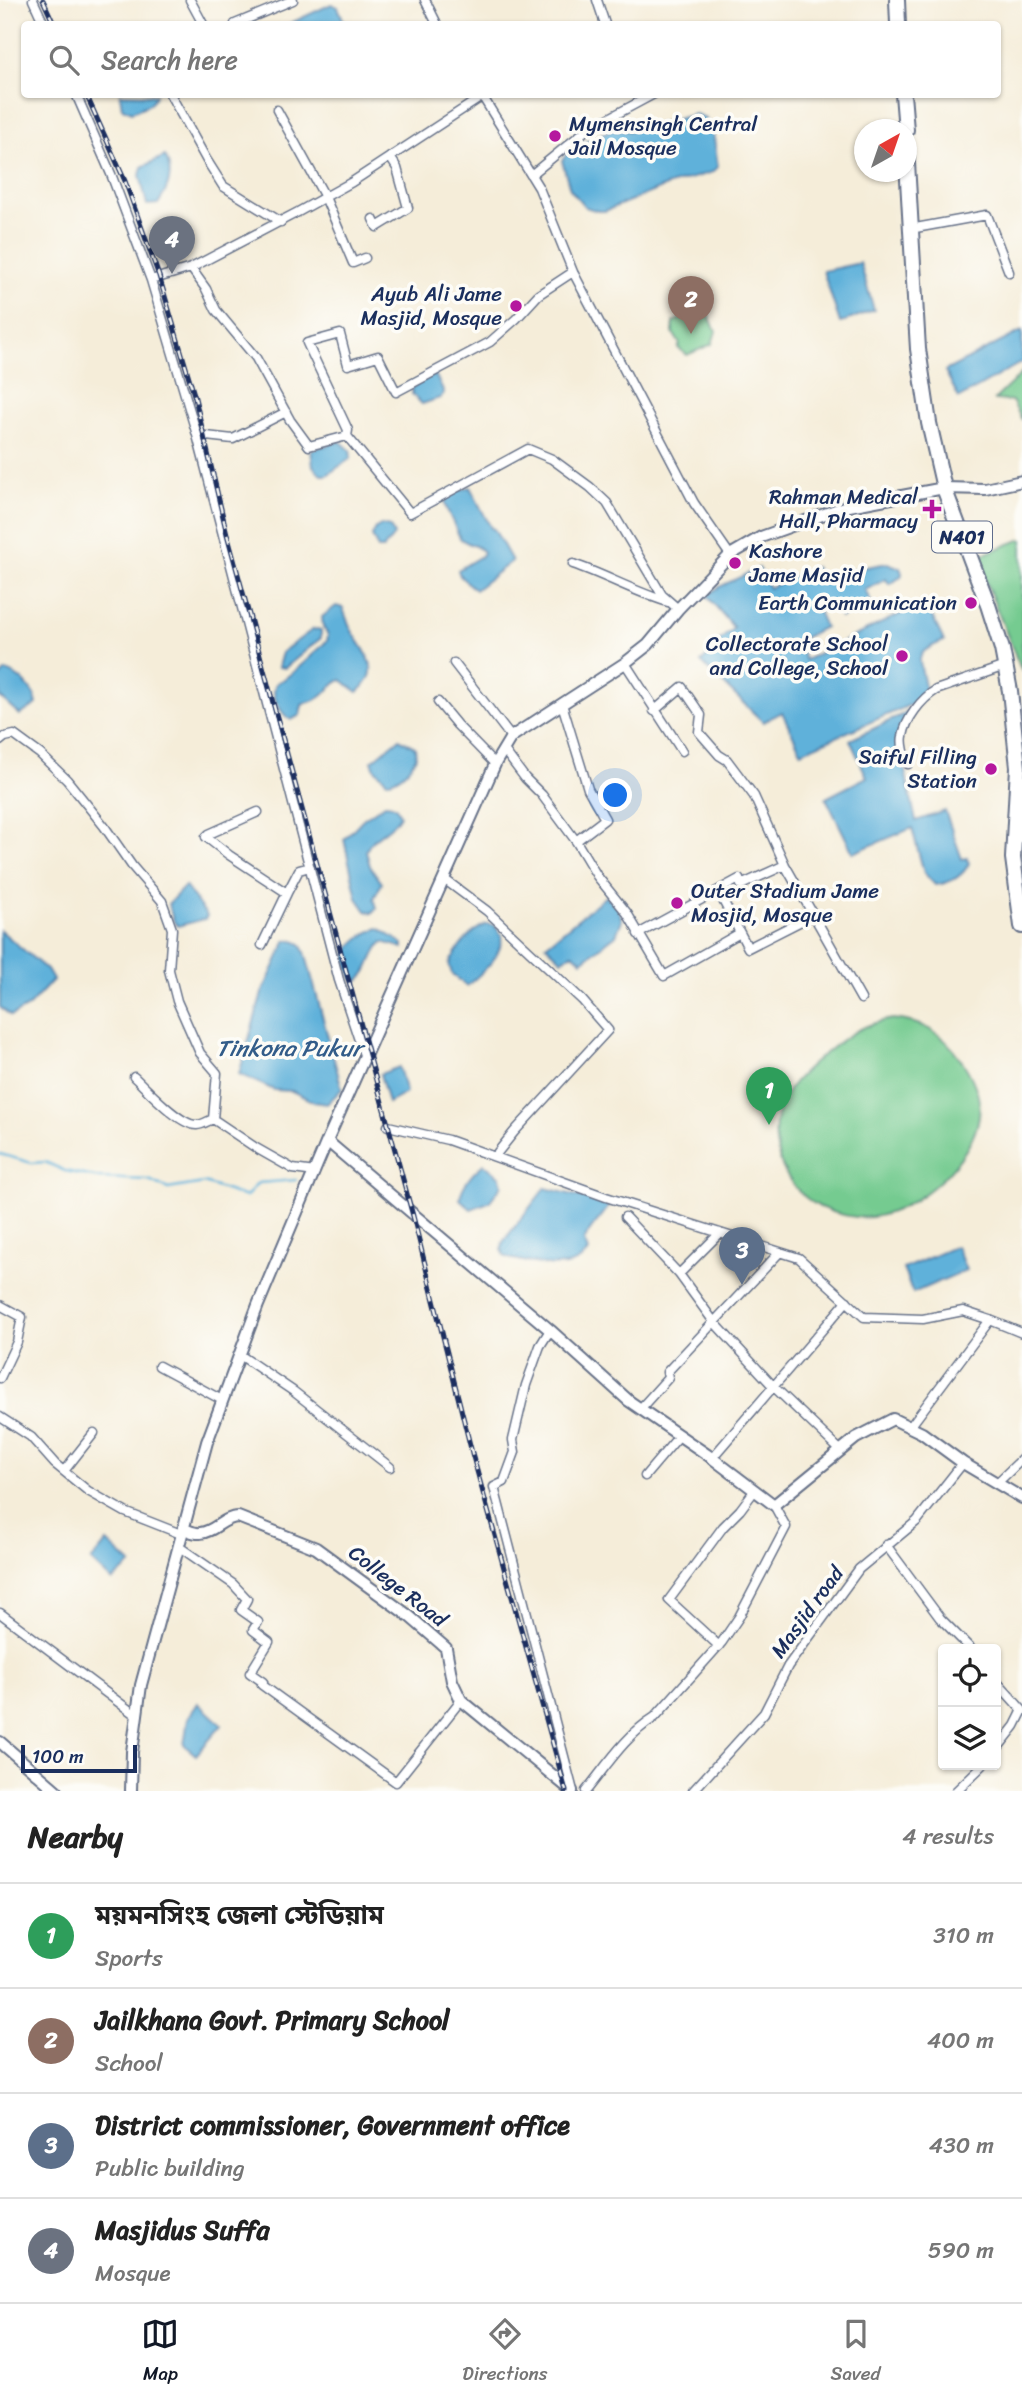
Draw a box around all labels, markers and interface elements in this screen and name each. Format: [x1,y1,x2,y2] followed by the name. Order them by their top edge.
[21,21,1001,98] search box
[101,37,238,83] text: Search here
[45,41,83,79] icon: search
[568,105,758,167] place label: Mymensingh Central Jail Mosque
[854,119,917,182] north arrow
[547,128,563,144] marker: Mymensingh Central Jail Mosque
[149,216,195,274] pin: 4
[360,275,502,337] place label: Ayub Ali Jame Masjid, Mosque
[668,276,714,334] pin: 2
[508,298,524,314] marker: Ayub Ali Jame Masjid, Mosque
[769,478,919,540] place label: Rahman Medical Hall, Pharmacy
[924,501,940,517] marker: Rahman Medical Hall, Pharmacy
[932,522,992,552] road number: N401
[748,532,865,594] place label: Kashore Jame Masjid
[727,555,743,571] marker: Kashore Jame Masjid
[758,584,957,622] place label: Earth Communication
[963,595,979,611] marker: Earth Communication
[706,625,889,687] place label: Collectorate School and College, School
[894,648,910,664] marker: Collectorate School and College, School
[859,738,977,800] place label: Saiful Filling Station
[983,761,999,777] marker: Saiful Filling Station
[598,778,632,812] your location
[691,872,879,934] place label: Outer Stadium Jame Mosjid, Mosque
[669,895,685,911] marker: Outer Stadium Jame Mosjid, Mosque
[216,1028,366,1069] water label: Tinkona Pukur
[746,1067,792,1125] pin: 1
[719,1227,765,1285] pin: 3
[340,1535,458,1638] street label: College Road
[760,1556,855,1666] street label: Masjid road
[938,1644,1001,1770] map controls
[938,1644,1001,1707] button: locate
[938,1707,1001,1770] button: layers
[32,1740,84,1773] text: 100 m
[21,1742,136,1774] scale bar
[28,1810,123,1864] text: Nearby
[902,1816,994,1857] text: 4 results
[95,1892,384,1938] text: ময়মনসিংহ জেলা স্টেডিয়াম
[46,1915,56,1956] text: 1
[933,1915,994,1956] text: 310 m
[95,1938,163,1979] text: Sports
[95,1997,450,2043] text: Jailkhana Govt. Primary School
[44,2020,58,2061] text: 2
[927,2020,994,2061] text: 400 m
[95,2043,163,2084] text: School
[95,2102,570,2148] text: District commissioner, Government office
[45,2125,57,2166] text: 3
[929,2125,994,2166] text: 430 m
[95,2148,245,2189] text: Public building
[95,2207,270,2253] text: Masjidus Suffa
[44,2230,58,2271] text: 4
[928,2230,994,2271] text: 590 m
[95,2253,171,2294] text: Mosque
[141,2315,179,2390] tab: Map
[462,2315,548,2390] tab: Directions
[830,2315,881,2390] tab: Saved

